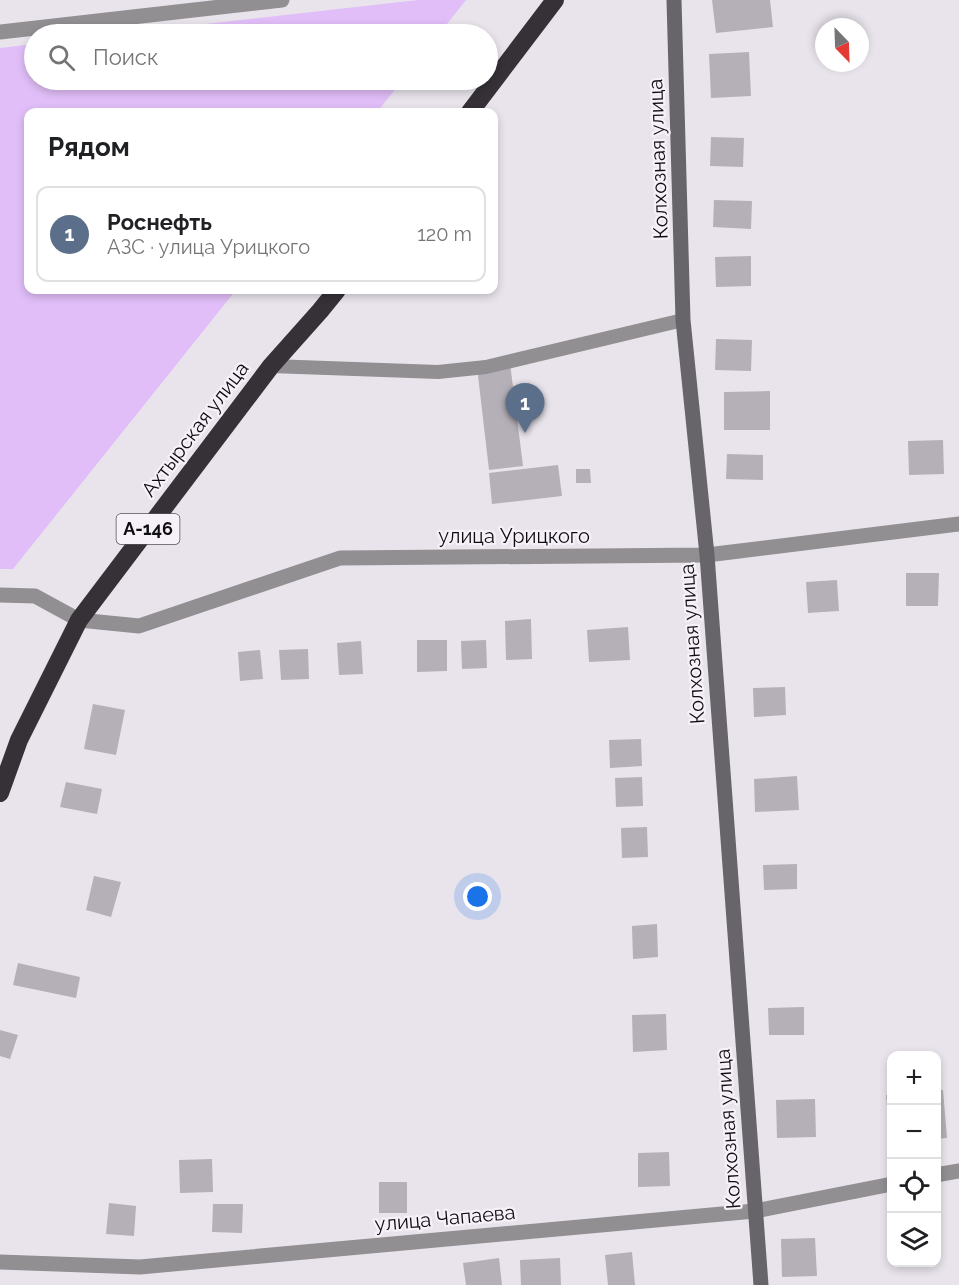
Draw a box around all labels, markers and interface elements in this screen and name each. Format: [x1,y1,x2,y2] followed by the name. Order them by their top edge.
[815,18,869,72] north arrow
[24,24,498,90] search box
[45,41,78,74] icon: search
[93,44,158,70] text: Поиск
[643,78,673,240] street label: Колхозная улица
[48,132,130,162] text: Рядом
[107,209,212,235] text: Роснефть
[65,222,74,246] text: 1
[417,222,472,246] text: 120 m
[107,235,310,259] text: АЗС · улица Урицкого
[136,357,254,501] street label: Ахтырская улица
[506,384,544,433] pin: 1
[116,514,180,544] road number: А-146
[438,524,590,548] street label: улица Урицкого
[674,563,710,725] street label: Колхозная улица
[463,882,492,911] your location
[710,1048,746,1210] street label: Колхозная улица
[887,1051,941,1267] map controls
[887,1051,941,1105] button: +
[887,1105,941,1159] button: −
[887,1159,941,1213] button: locate
[374,1200,516,1236] street label: улица Чапаева
[887,1213,941,1267] button: layers

